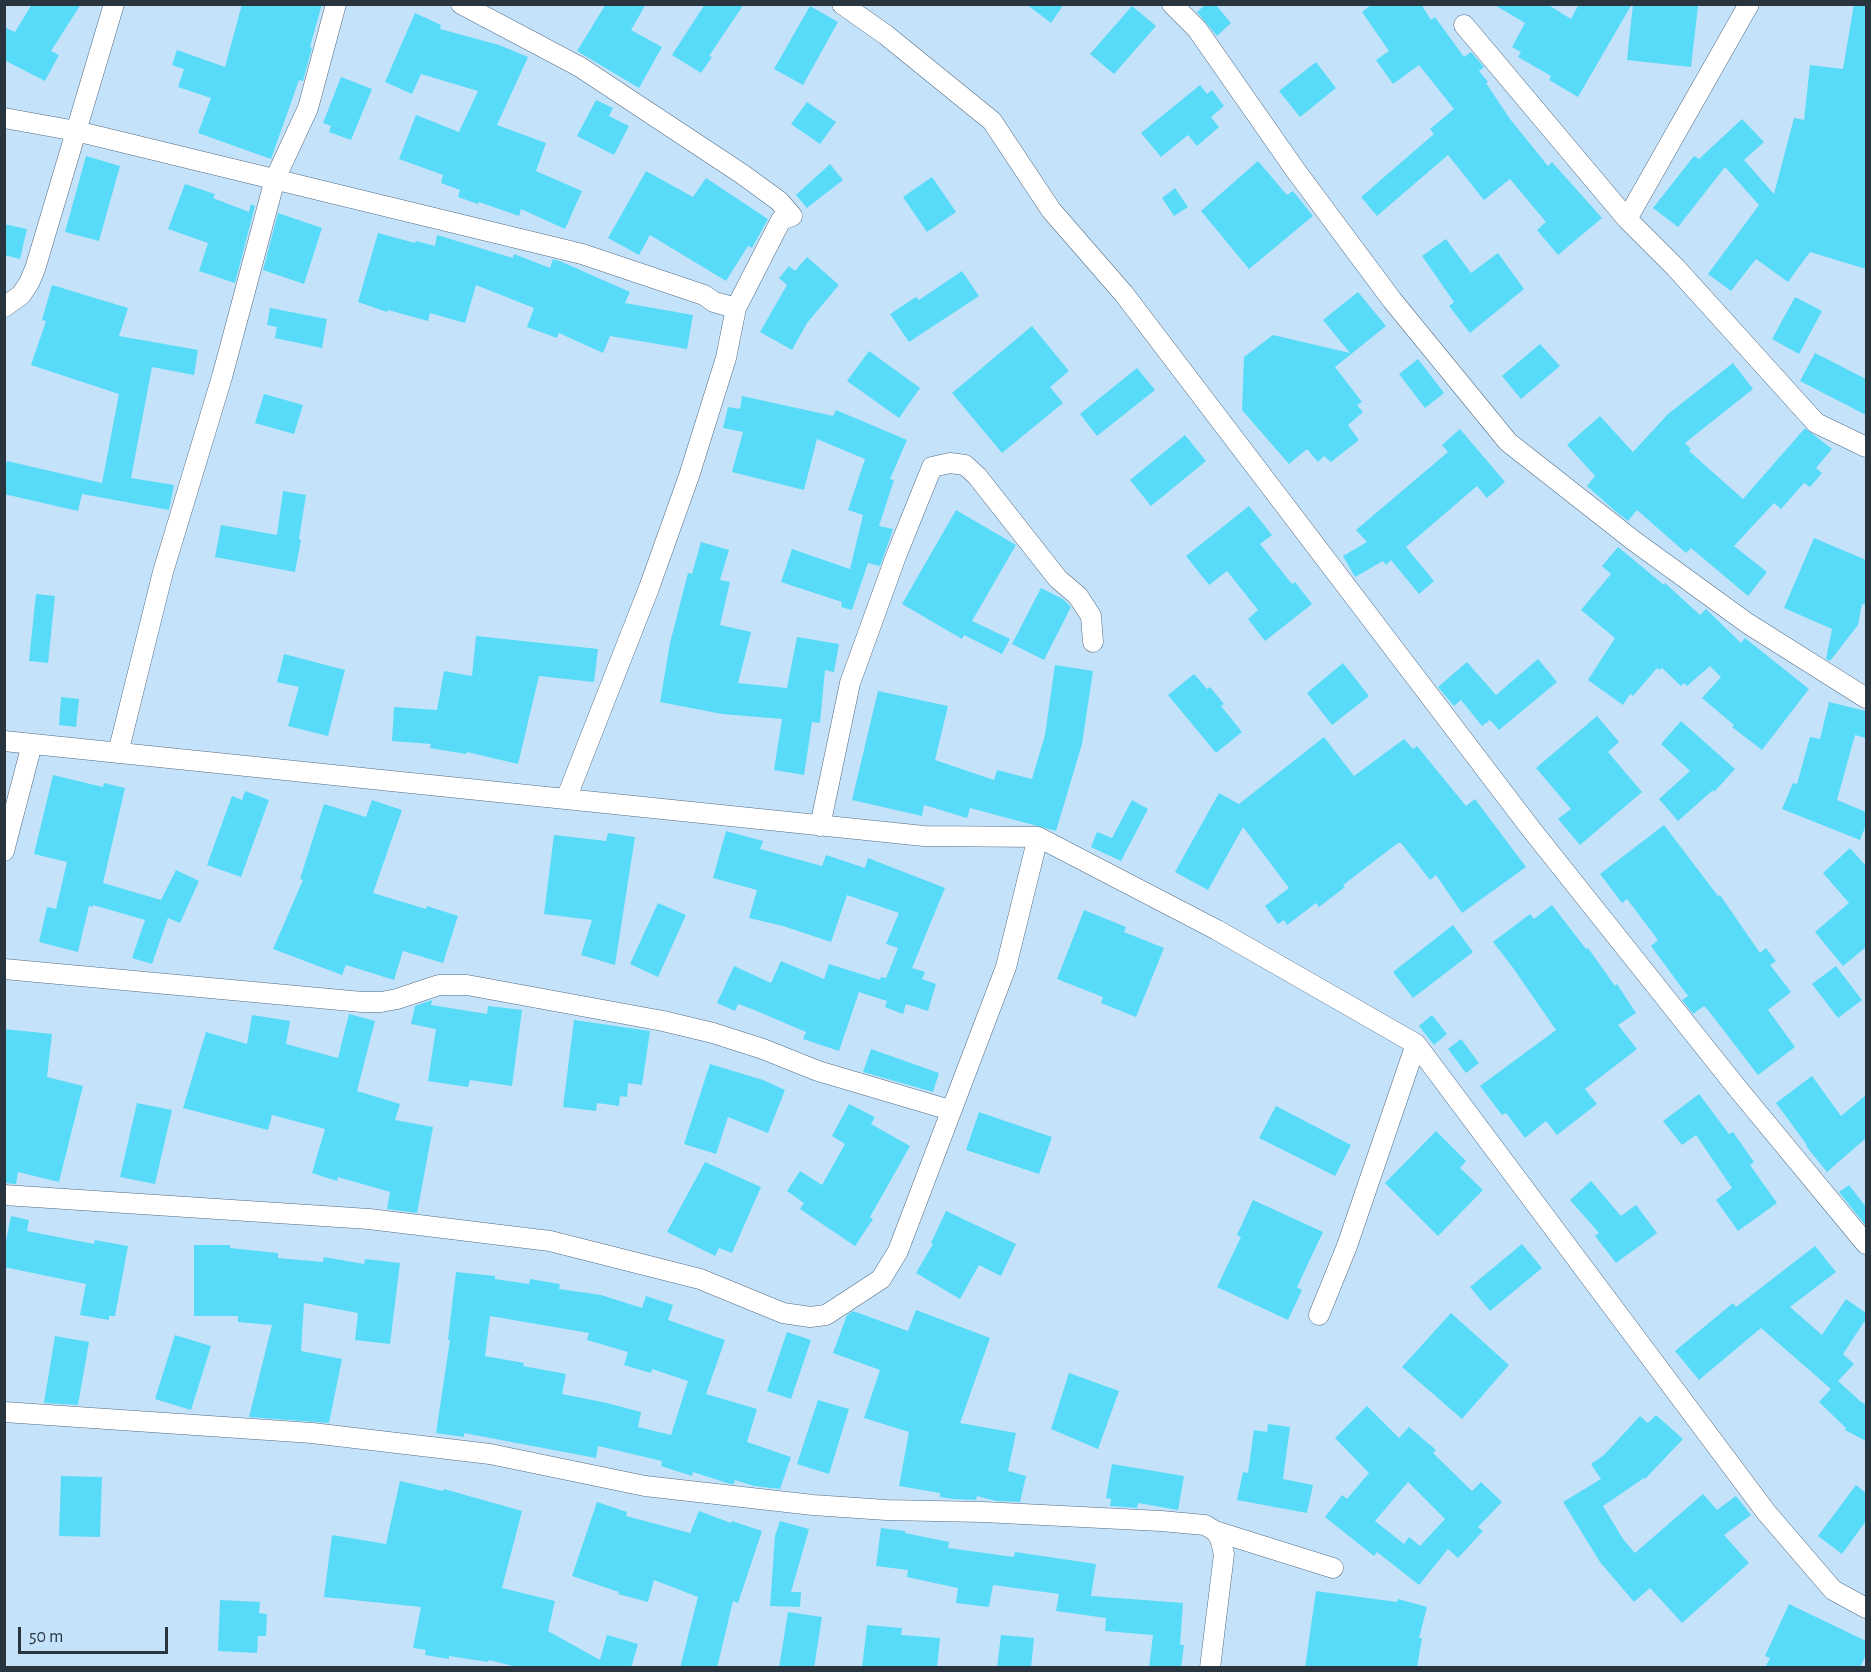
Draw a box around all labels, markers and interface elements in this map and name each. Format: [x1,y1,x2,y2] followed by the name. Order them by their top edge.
[21,1615,171,1653] scale bar
[29,1628,63,1646] text: 50 m

